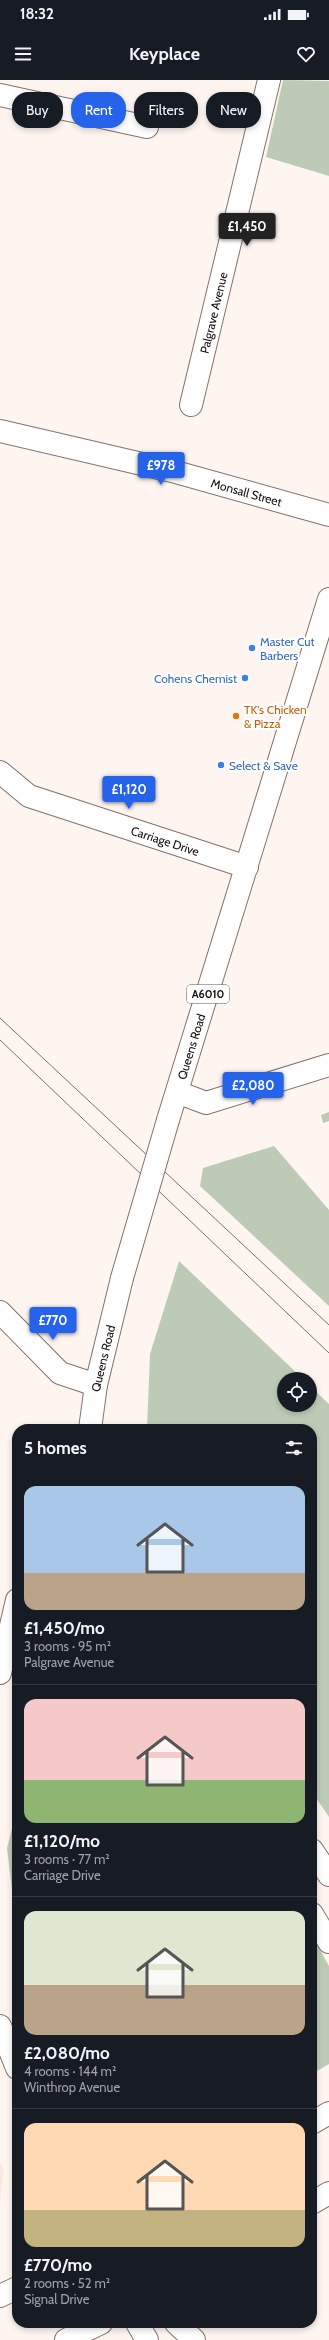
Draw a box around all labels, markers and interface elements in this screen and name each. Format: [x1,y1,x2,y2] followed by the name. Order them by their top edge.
[20,5,54,23] text: 18:32
[12,43,34,65] icon: menu
[129,43,200,65] text: Keyplace
[295,43,317,65] icon: heart
[12,92,63,128] chip: Buy
[71,92,126,128] chip: Rent
[134,92,198,128] chip: Filters
[206,92,261,128] chip: New
[214,213,280,247] pin: £1,450
[228,218,266,234] text: £1,450
[196,270,230,355] street label: Palgrave Avenue
[137,452,185,486] pin: £978
[147,457,175,473] text: £978
[209,475,284,509] street label: Monsall Street
[260,634,315,663] place label: Master Cut Barbers
[247,643,257,653] marker: Master Cut Barbers
[154,671,237,686] place label: Cohens Chemist
[240,673,250,683] marker: Cohens Chemist
[244,702,307,731] place label: TK's Chicken & Pizza
[231,711,241,721] marker: TK's Chicken & Pizza
[229,758,298,773] place label: Select & Save
[216,760,226,770] marker: Select & Save
[96,776,162,810] pin: £1,120
[111,781,147,797] text: £1,120
[129,822,201,858] street label: Carriage Drive
[187,985,229,1003] road number: A6010
[173,1012,208,1081] street label: Queens Road
[220,1072,286,1106] pin: £2,080
[232,1077,274,1093] text: £2,080
[29,1307,77,1341] pin: £770
[38,1312,68,1328] text: £770
[88,1323,118,1392] street label: Queens Road
[277,1372,317,1412] map controls
[277,1372,317,1412] button: locate
[283,1437,305,1459] icon: filters
[24,1438,87,1458] text: 5 homes
[129,1512,201,1584] icon: home
[24,1618,105,1638] text: £1,450/mo
[24,1638,111,1654] text: 3 rooms · 95 m²
[24,1654,114,1670] text: Palgrave Avenue
[129,1725,201,1797] icon: home
[24,1831,100,1851] text: £1,120/mo
[24,1851,110,1867] text: 3 rooms · 77 m²
[24,1867,101,1883] text: Carriage Drive
[129,1937,201,2009] icon: home
[24,2043,110,2063] text: £2,080/mo
[24,2063,116,2079] text: 4 rooms · 144 m²
[24,2079,120,2095] text: Winthrop Avenue
[129,2149,201,2221] icon: home
[24,2255,92,2275] text: £770/mo
[24,2275,110,2291] text: 2 rooms · 52 m²
[24,2291,89,2307] text: Signal Drive

